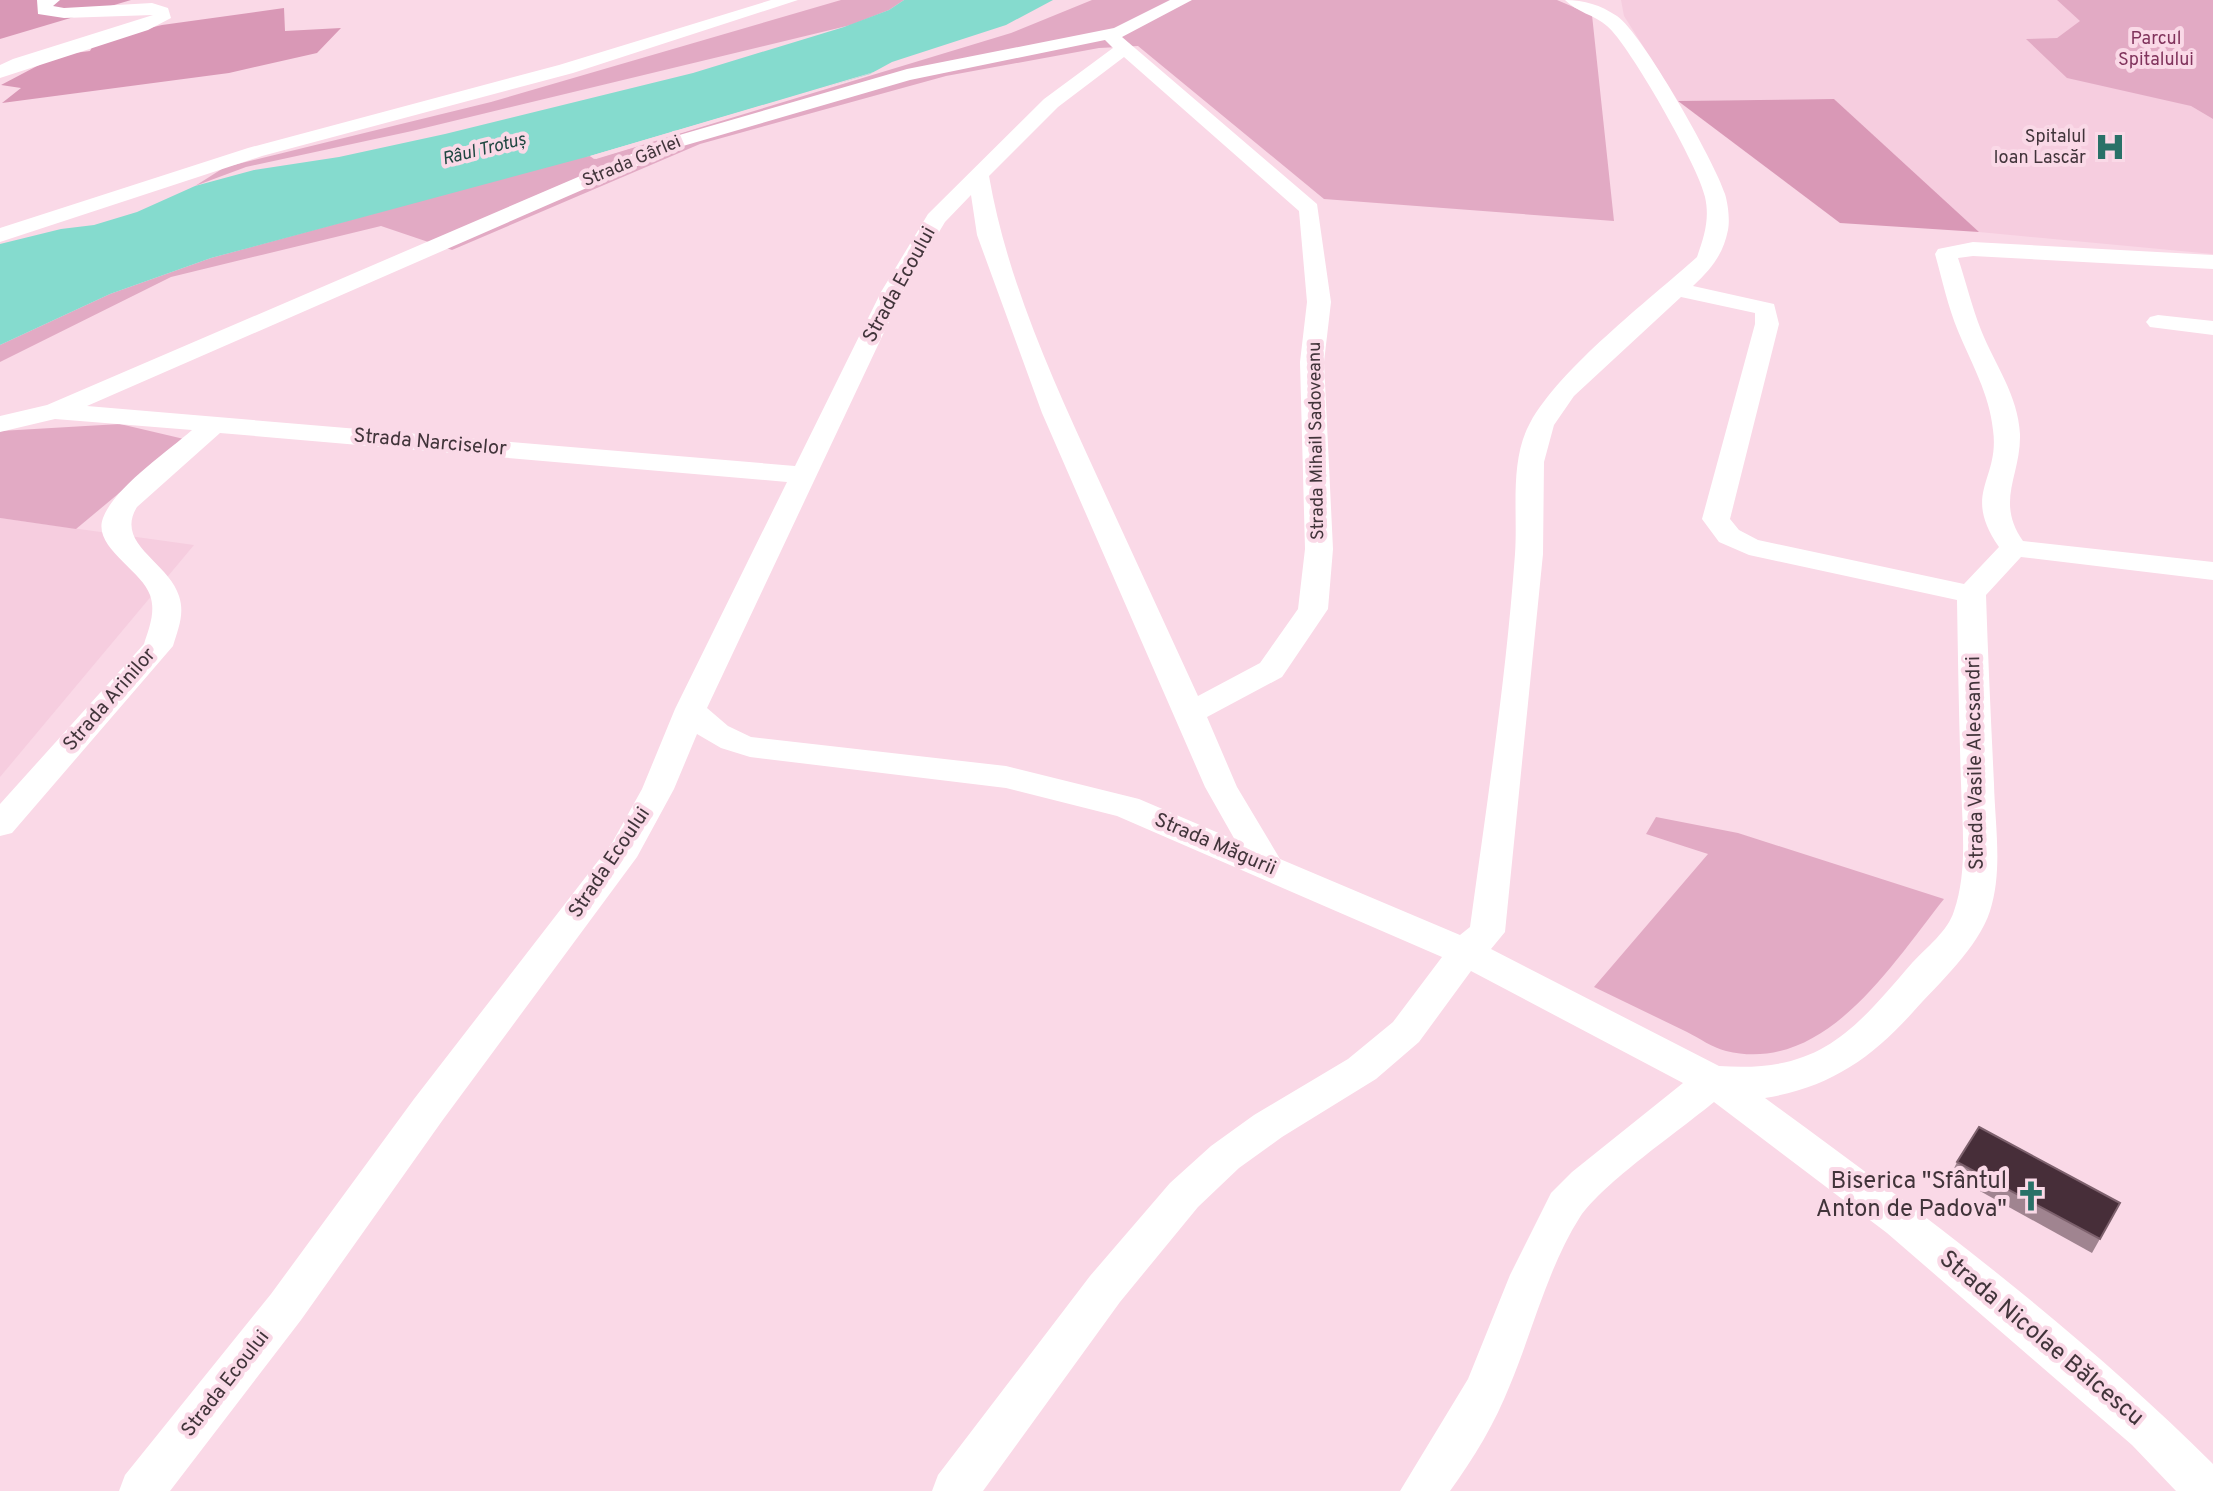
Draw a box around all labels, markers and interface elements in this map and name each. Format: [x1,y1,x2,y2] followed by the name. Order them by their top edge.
[2118,28,2194,72] park label: Parcul Spitalului
[1993,126,2086,170] place label: Spitalul Ioan Lascăr
[440,128,529,171] water label: Râul Trotuș
[2093,130,2127,164] hospital icon: Spitalul Ioan Lascăr
[579,131,685,193] street label: Strada Gârlei
[857,222,943,348] street label: Strada Ecoului
[1304,342,1330,540] street label: Strada Mihail Sadoveanu
[352,423,508,463] street label: Strada Narciselor
[58,643,162,757] street label: Strada Arinilor
[1961,656,1991,870] street label: Strada Vasile Alecsandri
[563,802,657,924] street label: Strada Ecoului
[1150,808,1280,882] street label: Strada Măgurii
[1816,1167,2007,1225] place label: Biserica "Sfântul Anton de Padova"
[2014,1179,2048,1213] church icon: Biserica "Sfântul Anton de Padova"
[1932,1245,2150,1433] street label: Strada Nicolae Bălcescu
[176,1325,276,1443] street label: Strada Ecoului

